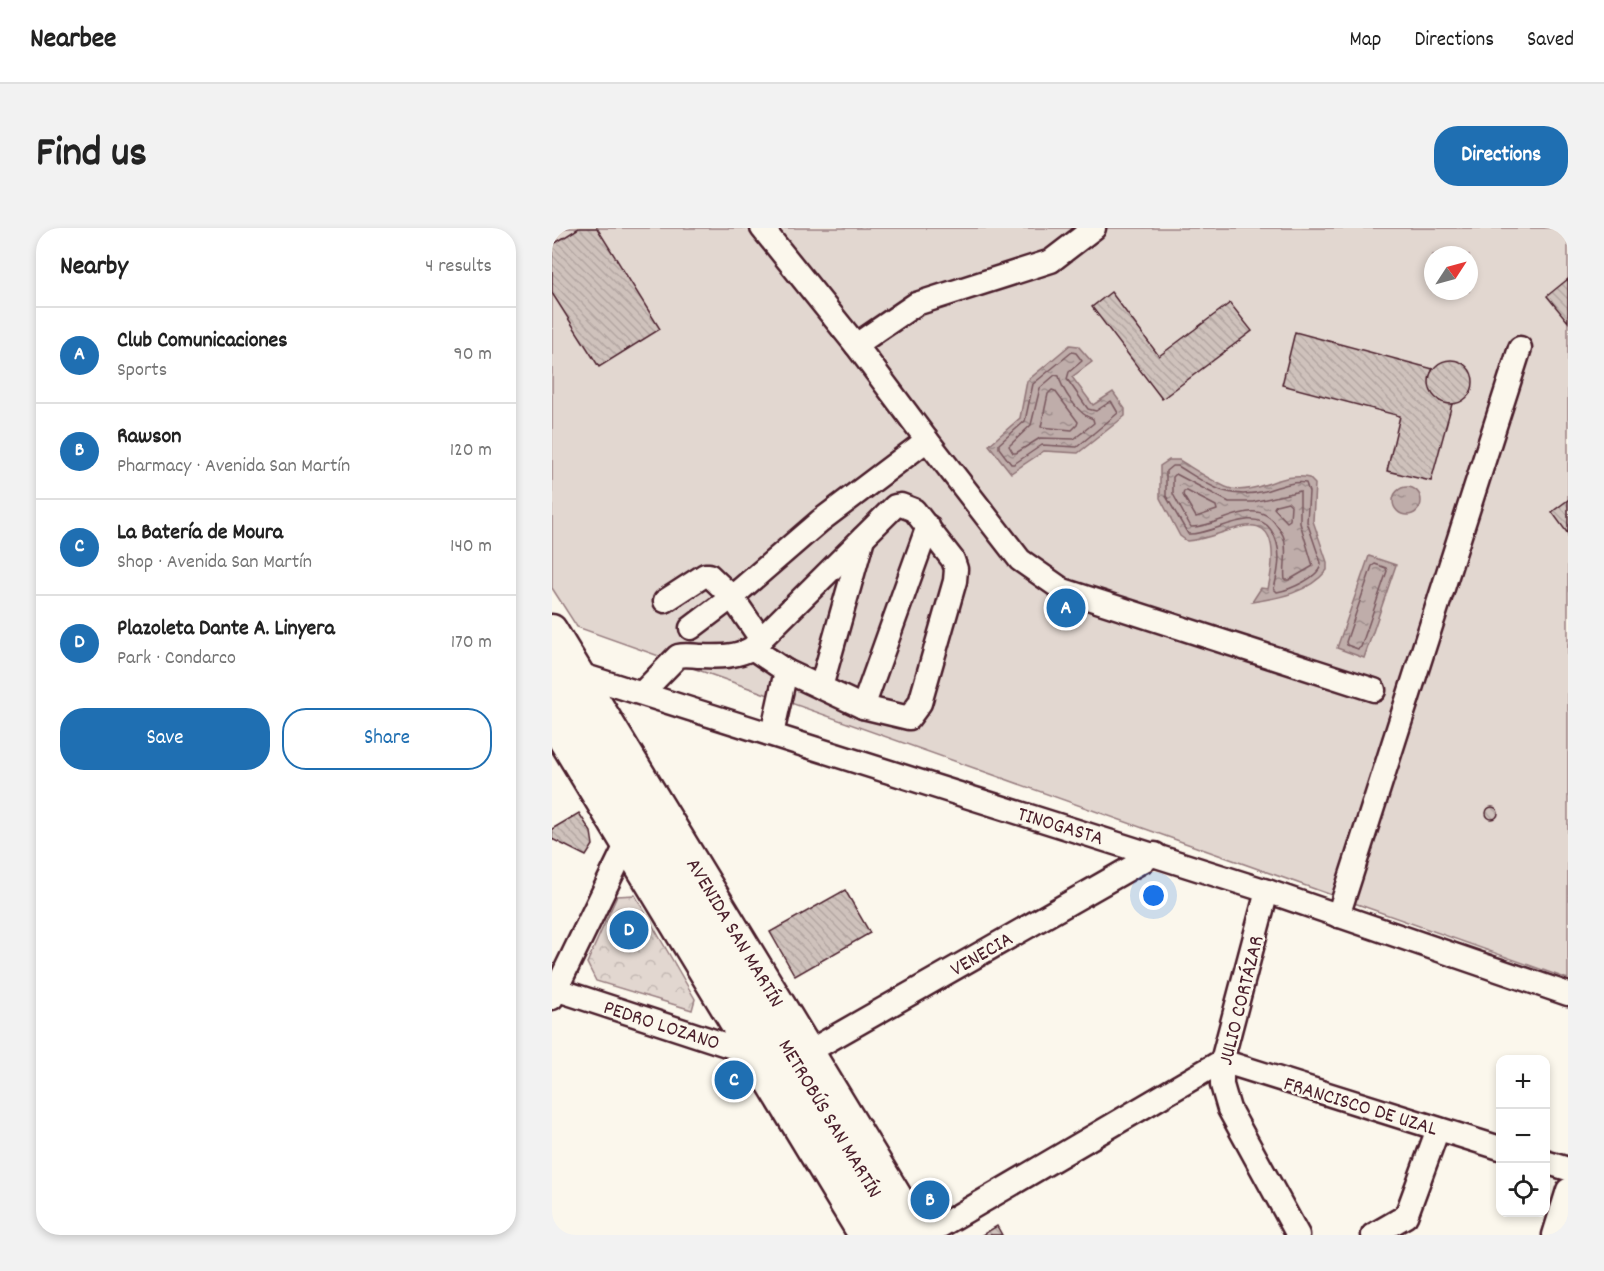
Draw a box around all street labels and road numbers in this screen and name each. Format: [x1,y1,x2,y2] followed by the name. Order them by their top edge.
[1013,801,1107,855] street label: TINOGASTA
[677,853,790,1014] street label: AVENIDA SAN MARTÍN
[946,926,1019,986] street label: VENECIA
[1212,933,1274,1069] street label: JULIO CORTÁZAR
[599,994,723,1060] street label: PEDRO LOZANO
[769,1034,888,1205] street label: METROBÚS SAN MARTÍN
[1280,1070,1441,1146] street label: FRANCISCO DE UZAL

